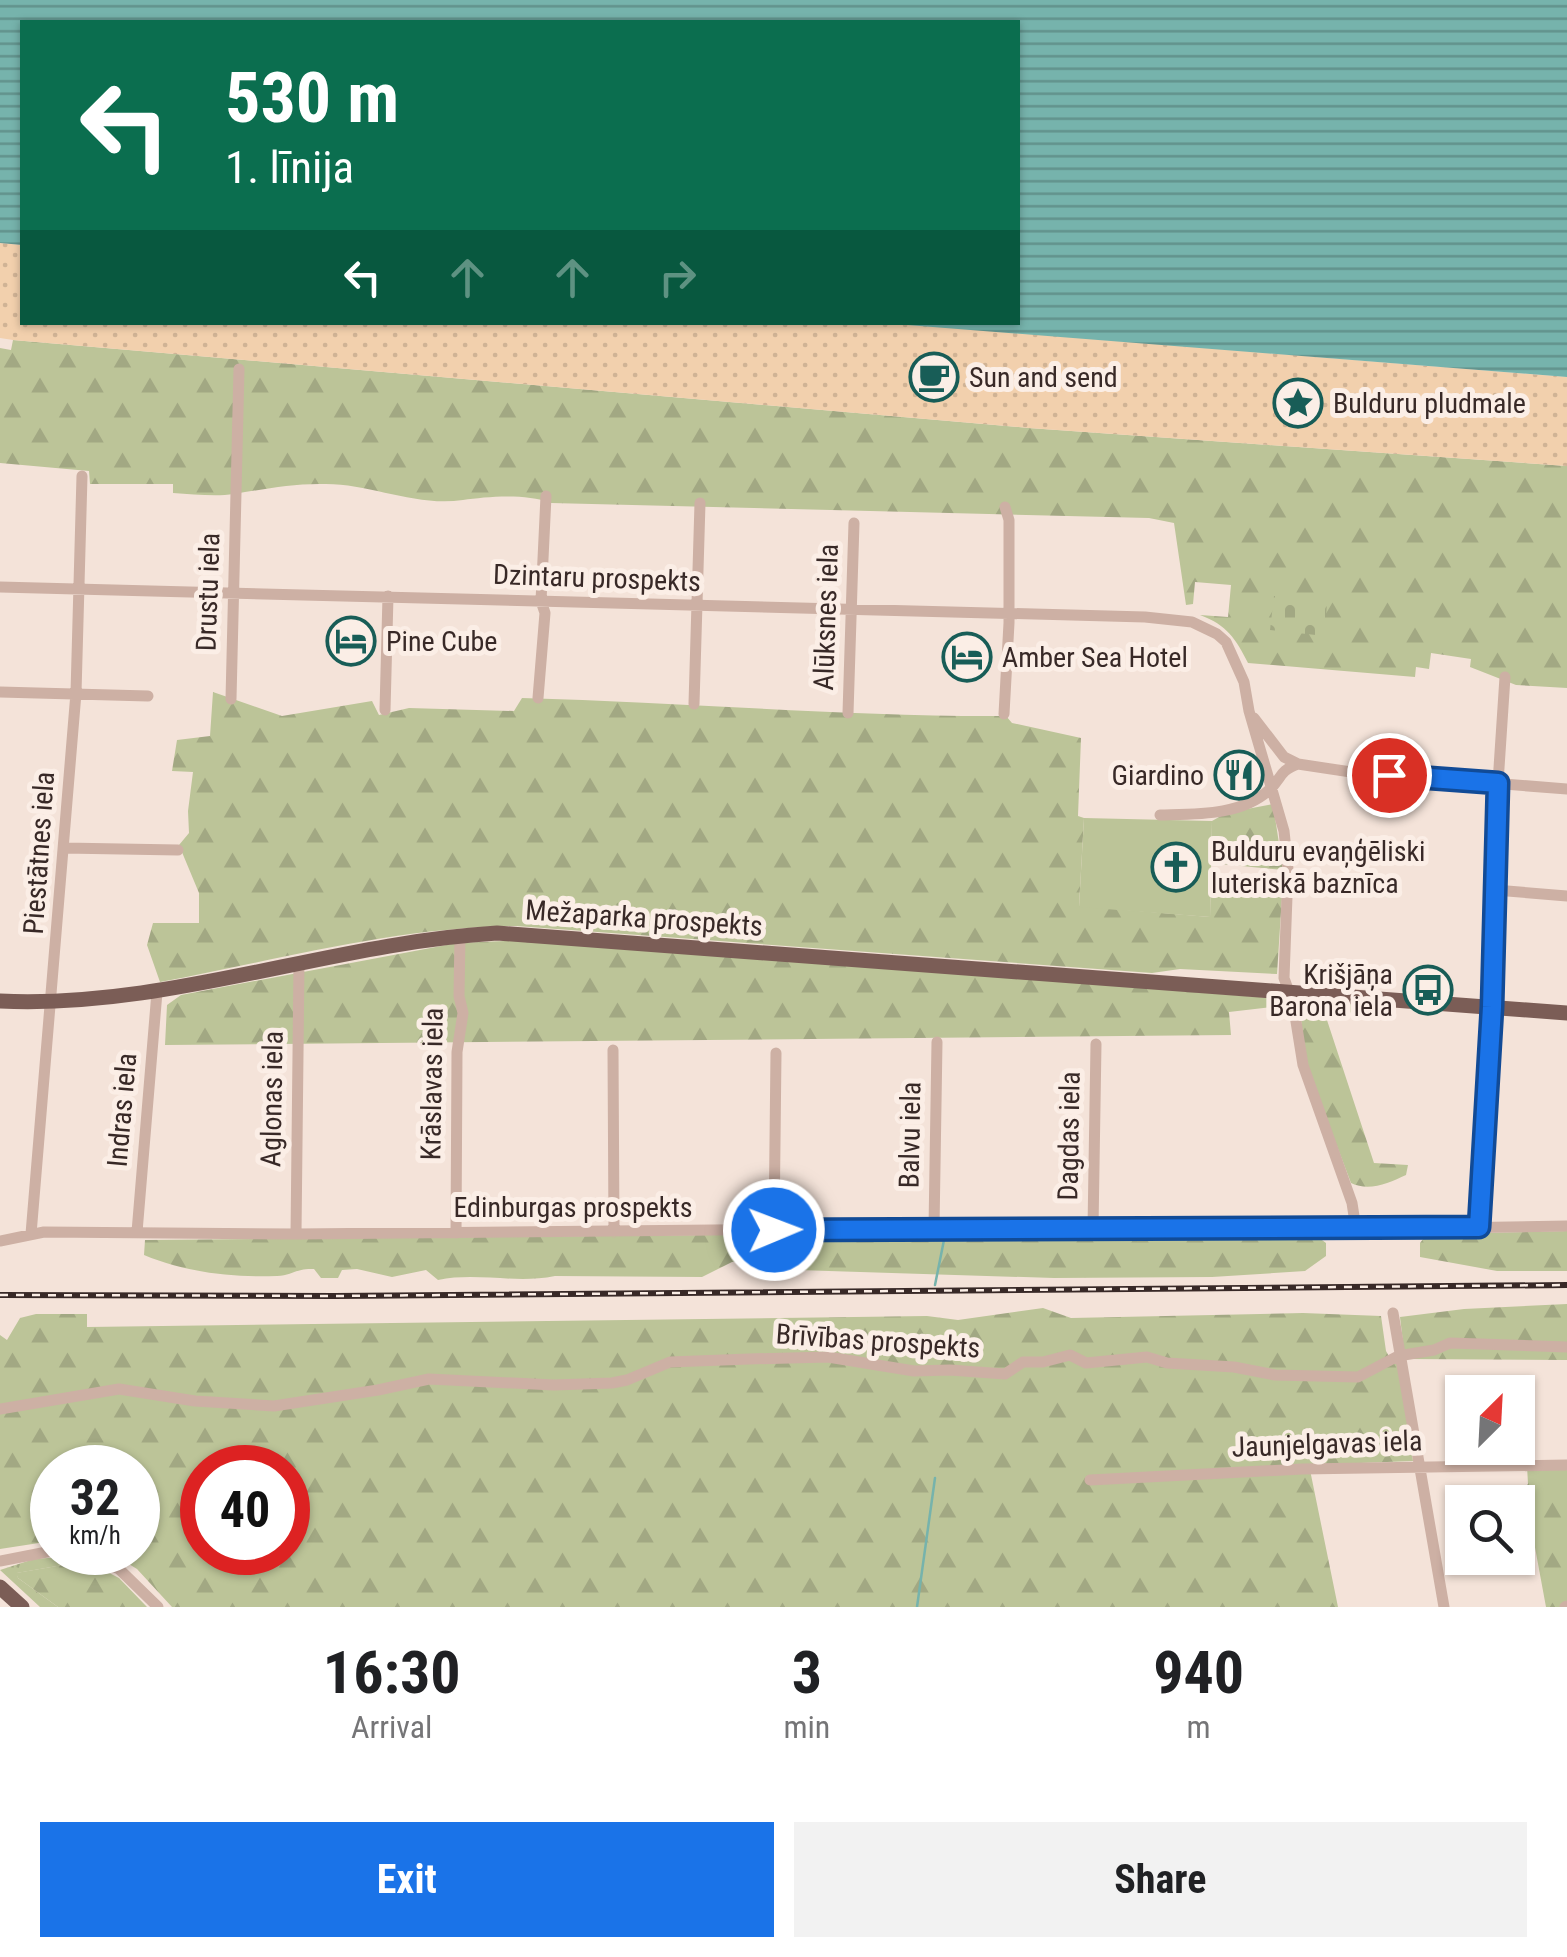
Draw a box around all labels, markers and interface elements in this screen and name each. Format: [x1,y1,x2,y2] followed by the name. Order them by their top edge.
[225,57,399,139] text: 530 m
[60,60,190,190] icon: left
[225,141,354,194] text: 1. līnija
[335,250,390,305] icon: left
[440,250,495,305] icon: ahead
[545,250,600,305] icon: ahead
[650,250,705,305] icon: right
[908,351,960,403] cafe icon: Sun and send
[969,361,1118,394] place label: Sun and send
[1272,377,1324,429] place icon: Bulduru pludmale
[1333,387,1526,420] place label: Bulduru pludmale
[189,532,227,652] street label: Drustu iela
[807,543,845,691] street label: Alūksnes iela
[493,558,701,598] street label: Dzintaru prospekts
[325,615,377,667] hotel icon: Pine Cube
[386,625,497,658] place label: Pine Cube
[941,631,993,683] hotel icon: Amber Sea Hotel
[1002,641,1188,674] place label: Amber Sea Hotel
[1347,733,1432,818] pin
[1362,748,1417,803] icon: arrive
[1213,749,1265,801] restaurant icon: Giardino
[1111,759,1204,792] place label: Giardino
[17,771,61,935] street label: Piestātnes iela
[1211,835,1425,900] place label: Bulduru evaņģēliski luteriskā baznīca
[1150,841,1202,893] church icon: Bulduru evaņģēliski luteriskā baznīca
[524,893,764,943] street label: Mežaparka prospekts
[1269,958,1393,1023] place label: Krišjāņa Barona iela
[1402,964,1454,1016] bus stop icon: Krišjāņa Barona iela
[414,1007,450,1161] street label: Krāslavas iela
[254,1031,290,1167] street label: Aglonas iela
[101,1052,143,1168] street label: Indras iela
[1051,1071,1087,1201] street label: Dagdas iela
[893,1081,927,1189] street label: Balvu iela
[722,1178,826,1282] position arrow
[453,1191,693,1224] street label: Edinburgas prospekts
[775,1317,981,1365] street label: Brīvības prospekts
[1445,1375,1535,1465] north arrow
[1445,1375,1535,1575] map controls
[1231,1424,1423,1464] street label: Jaunjelgavas iela
[180,1445,310,1575] speed limit sign: 40
[70,1469,120,1527] text: 32
[1445,1485,1535,1575] button: search
[69,1521,121,1550] text: km/h
[323,1637,461,1708] text: 16:30
[792,1637,822,1708] text: 3
[1153,1637,1244,1708] text: 940
[351,1708,432,1746] text: Arrival
[783,1708,830,1746] text: min
[1187,1708,1211,1746] text: m
[40,1822,774,1937] button: Exit
[794,1822,1527,1937] button: Share

